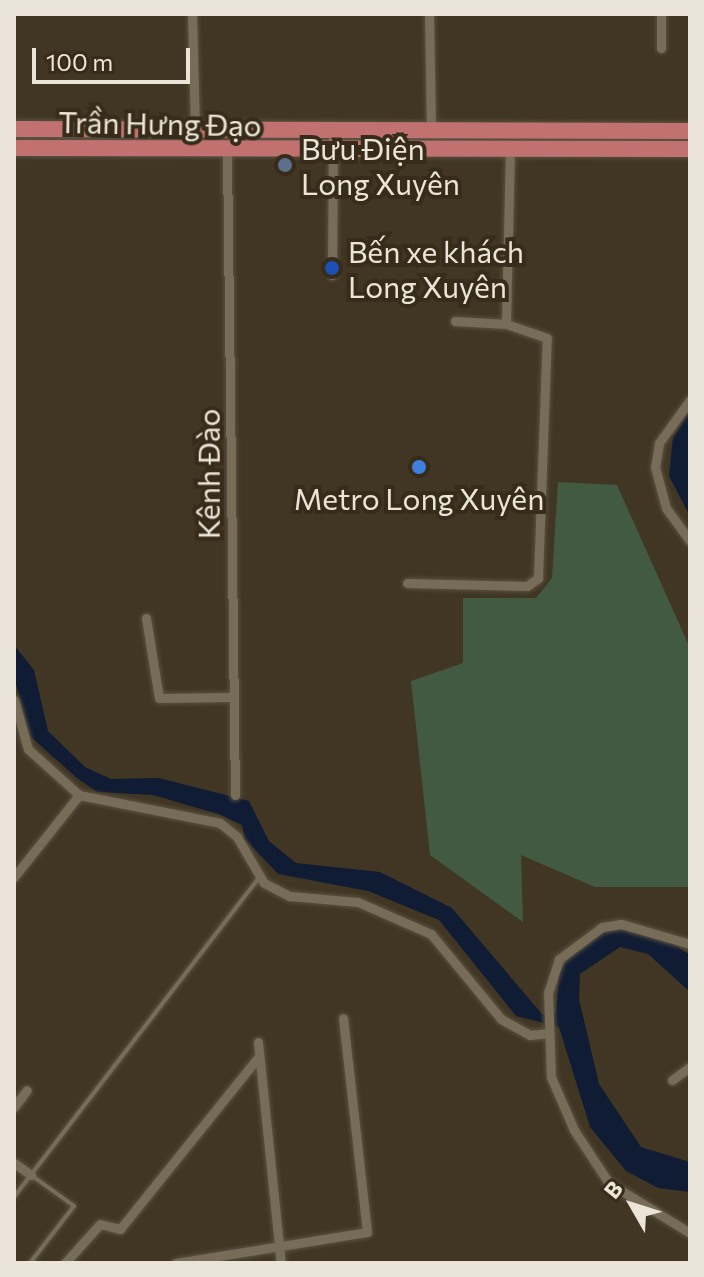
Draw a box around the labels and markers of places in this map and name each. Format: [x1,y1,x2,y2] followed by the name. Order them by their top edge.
[301,130,460,200] place label: Bưu Điện Long Xuyên
[276,156,294,174] marker: Bưu Điện Long Xuyên
[348,233,524,304] place label: Bến xe khách Long Xuyên
[323,259,341,277] marker: Bến xe khách Long Xuyên
[410,458,428,476] marker: Metro Long Xuyên
[294,480,544,516] place label: Metro Long Xuyên

